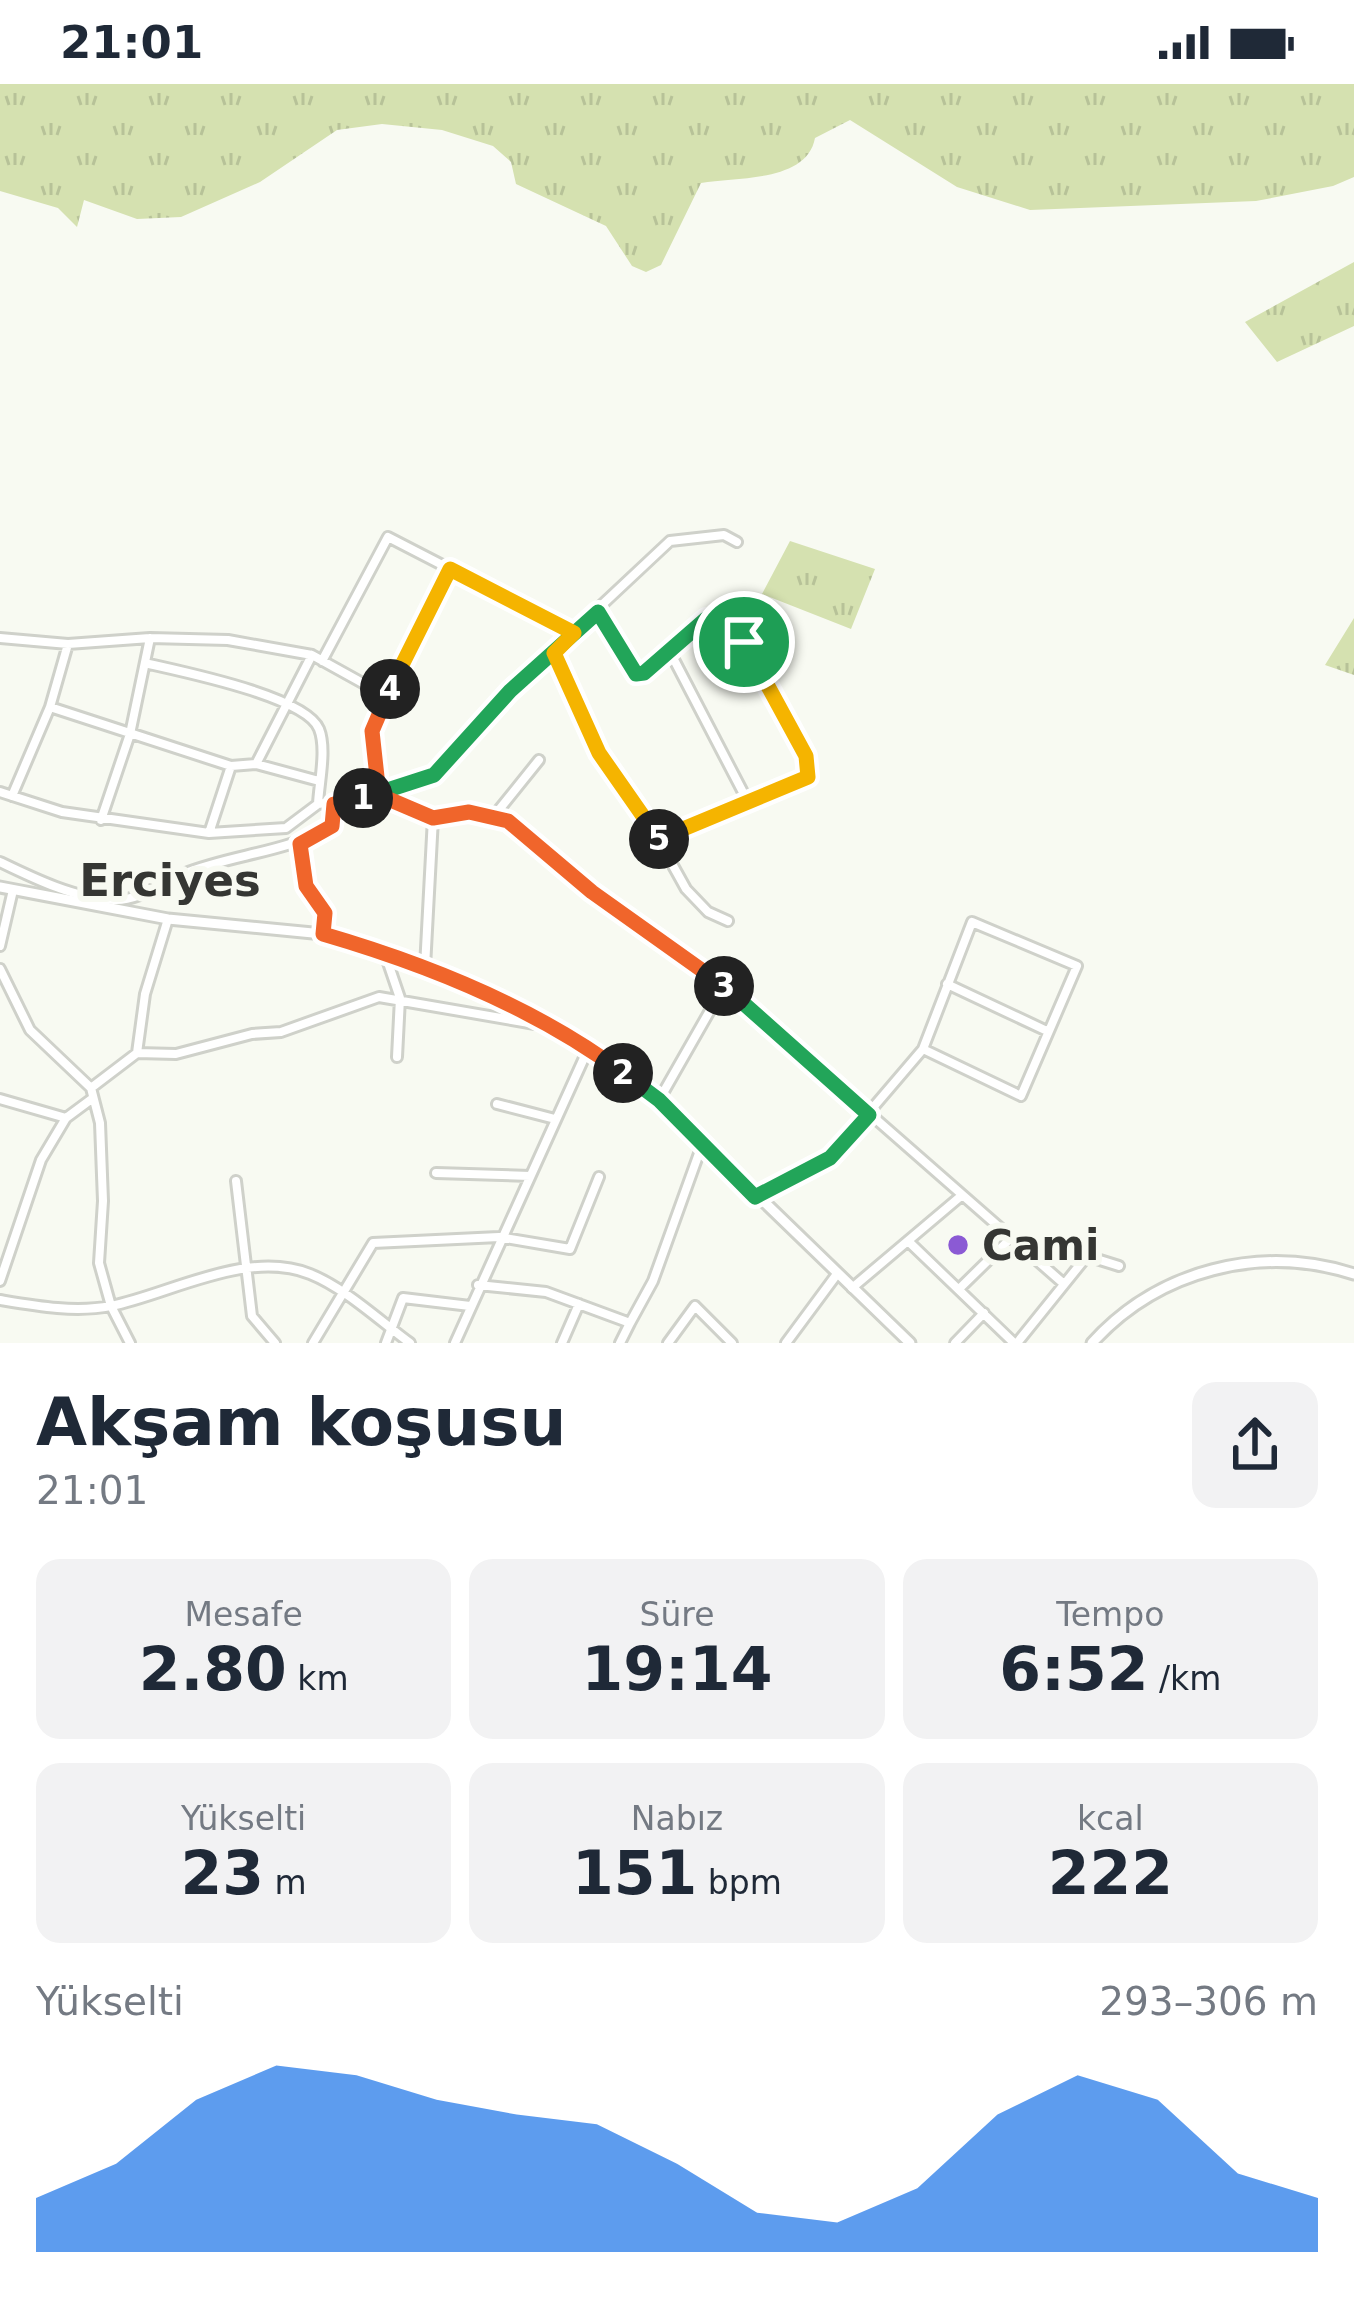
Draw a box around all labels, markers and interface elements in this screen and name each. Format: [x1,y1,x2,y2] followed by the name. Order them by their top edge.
[60,16,203,69] text: 21:01
[693,591,795,693] pin
[711,609,777,675] icon: arrive
[360,659,420,719] pin: 4
[379,669,401,708] text: 4
[333,768,393,828] pin: 1
[352,778,374,817] text: 1
[629,809,689,869] pin: 5
[648,819,670,858] text: 5
[79,854,261,907] district label: Erciyes
[694,956,754,1016] pin: 3
[713,966,735,1005] text: 3
[593,1043,653,1103] pin: 2
[612,1053,634,1092] text: 2
[982,1221,1099,1270] place label: Cami
[945,1232,971,1258] marker: Cami
[1192,1382,1318,1508] button: share
[36,1384,567,1461] text: Akşam koşusu
[36,1468,148,1513] text: 21:01
[185,1595,303,1634] text: Mesafe
[639,1595,715,1634] text: Süre
[1056,1595,1164,1634] text: Tempo
[139,1634,287,1704] text: 2.80
[581,1634,772,1704] text: 19:14
[999,1634,1149,1704] text: 6:52
[287,1659,349,1698] text: km
[1149,1659,1221,1698] text: /km
[181,1799,306,1838] text: Yükselti
[631,1799,723,1838] text: Nabız
[1077,1799,1144,1838] text: kcal
[181,1838,264,1908] text: 23
[572,1838,697,1908] text: 151
[1048,1838,1173,1908] text: 222
[264,1863,307,1902] text: m
[697,1863,782,1902] text: bpm
[36,1979,184,2024] text: Yükselti
[1099,1979,1318,2024] text: 293–306 m

